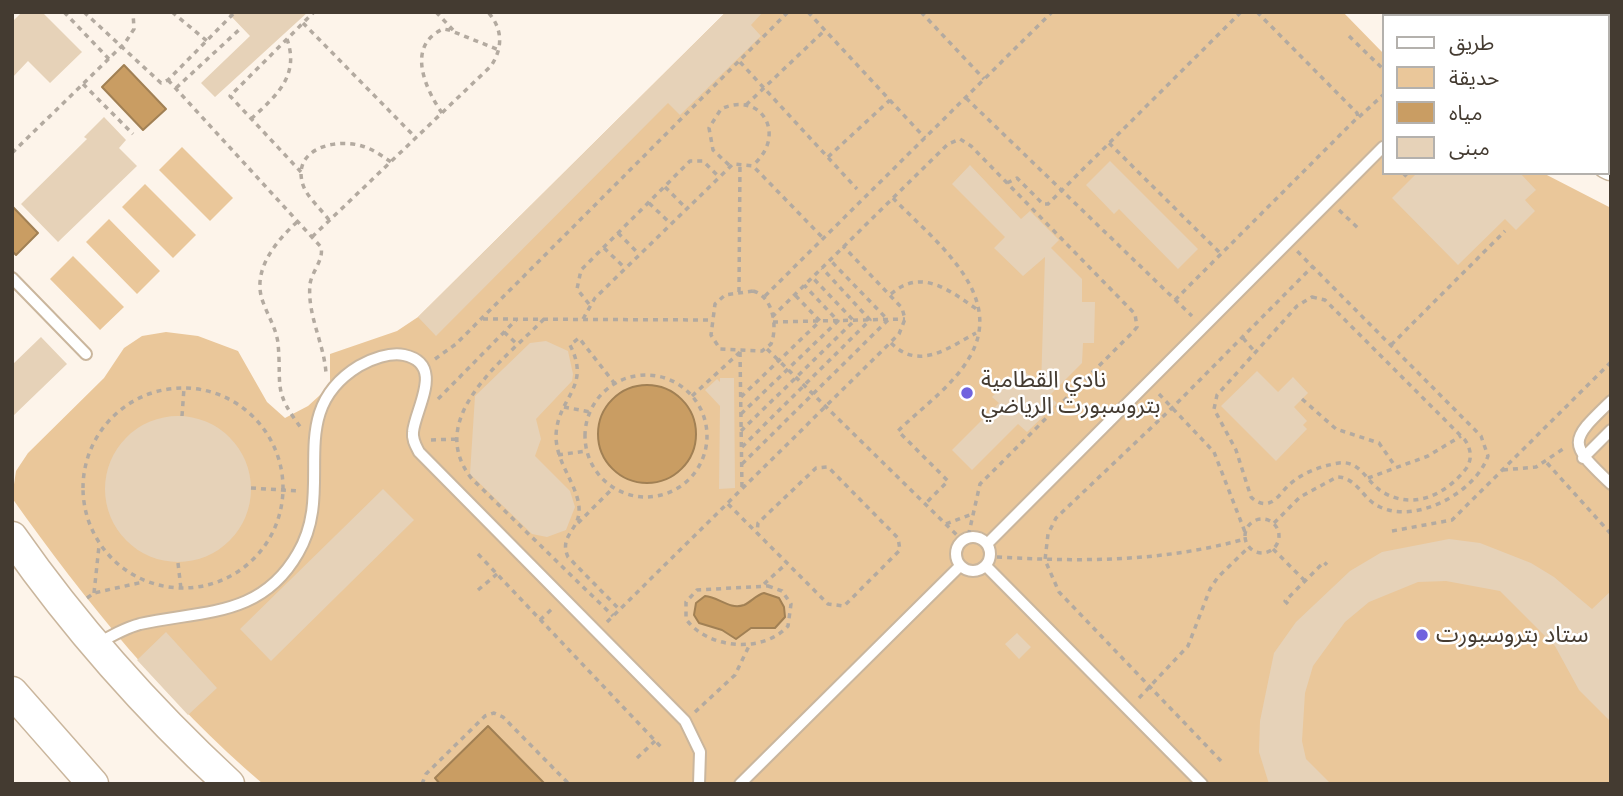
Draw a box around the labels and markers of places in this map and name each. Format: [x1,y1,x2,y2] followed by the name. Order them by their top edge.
[981,366,1160,420] place label: نادي القطامية بتروسبورت الرياضي
[959,385,975,401] marker: نادي القطامية بتروسبورت الرياضي
[1436,621,1589,649] place label: ستاد بتروسبورت
[1414,627,1430,643] marker: ستاد بتروسبورت

